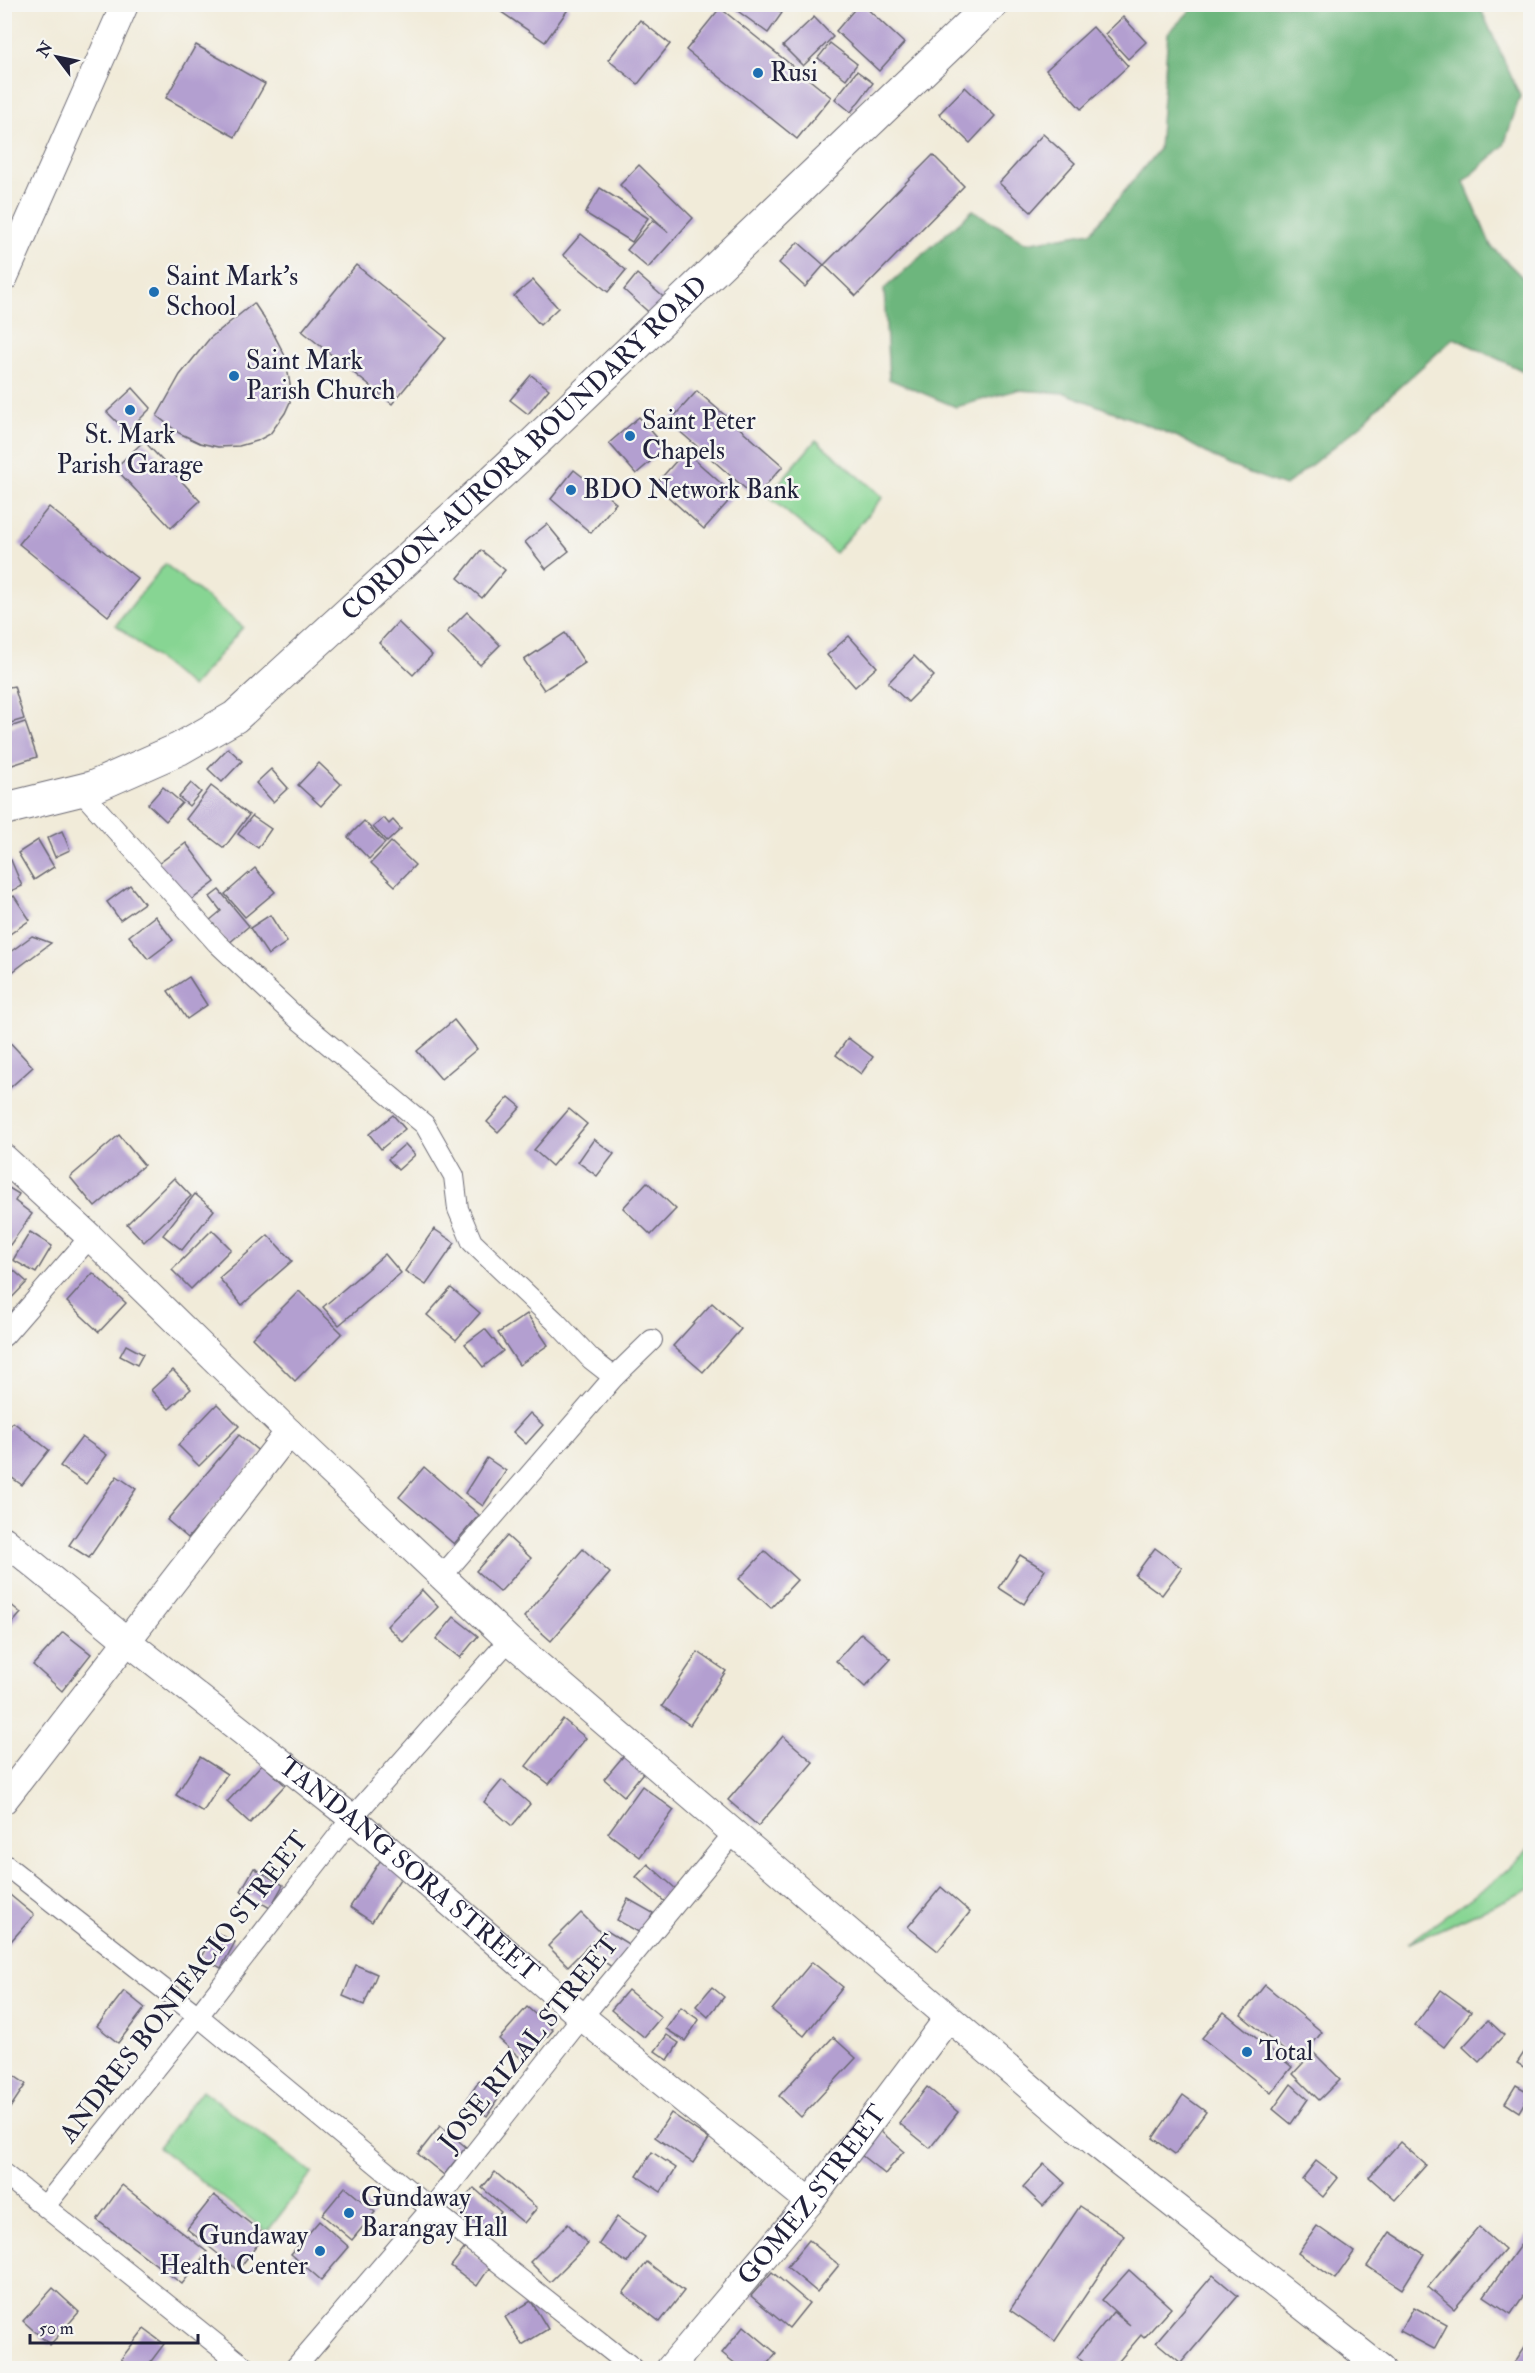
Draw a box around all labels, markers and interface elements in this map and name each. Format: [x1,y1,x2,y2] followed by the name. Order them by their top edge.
[27,27,87,87] north arrow
[32,38,58,62] text: N
[770,57,818,89] place label: Rusi
[751,66,765,80] marker: Rusi
[166,261,298,323] place label: Saint Mark's School
[334,269,714,628] street label: CORDON-AURORA BOUNDARY ROAD
[147,285,161,299] marker: Saint Mark's School
[246,345,396,407] place label: Saint Mark Parish Church
[227,369,241,383] marker: Saint Mark Parish Church
[123,403,137,417] marker: St. Mark Parish Garage
[642,405,756,468] place label: Saint Peter Chapels
[57,419,203,481] place label: St. Mark Parish Garage
[623,429,637,443] marker: Saint Peter Chapels
[583,474,800,506] place label: BDO Network Bank
[564,483,578,497] marker: BDO Network Bank
[272,1750,546,1989] street label: TANDANG SORA STREET
[52,1825,316,2150] street label: ANDRES BONIFACIO STREET
[431,1929,626,2158] street label: JOSE RIZAL STREET
[1259,2036,1314,2068] place label: Total
[1240,2045,1254,2059] marker: Total
[731,2099,893,2291] street label: GOMEZ STREET
[361,2182,508,2244] place label: Gundaway Barangay Hall
[342,2206,356,2220] marker: Gundaway Barangay Hall
[159,2220,309,2282] place label: Gundaway Health Center
[313,2244,327,2258] marker: Gundaway Health Center
[30,2307,198,2345] scale bar
[39,2317,74,2340] text: 50 m

